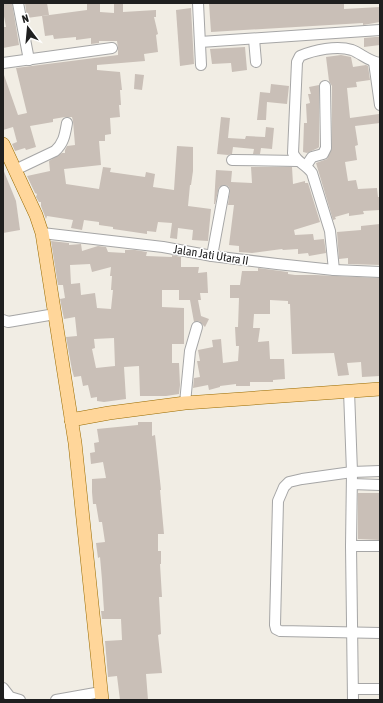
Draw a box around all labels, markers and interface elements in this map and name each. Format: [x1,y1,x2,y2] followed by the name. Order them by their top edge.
[8,8,48,48] north arrow
[20,12,30,25] text: N
[173,242,249,268] street label: Jalan Jati Utara II

